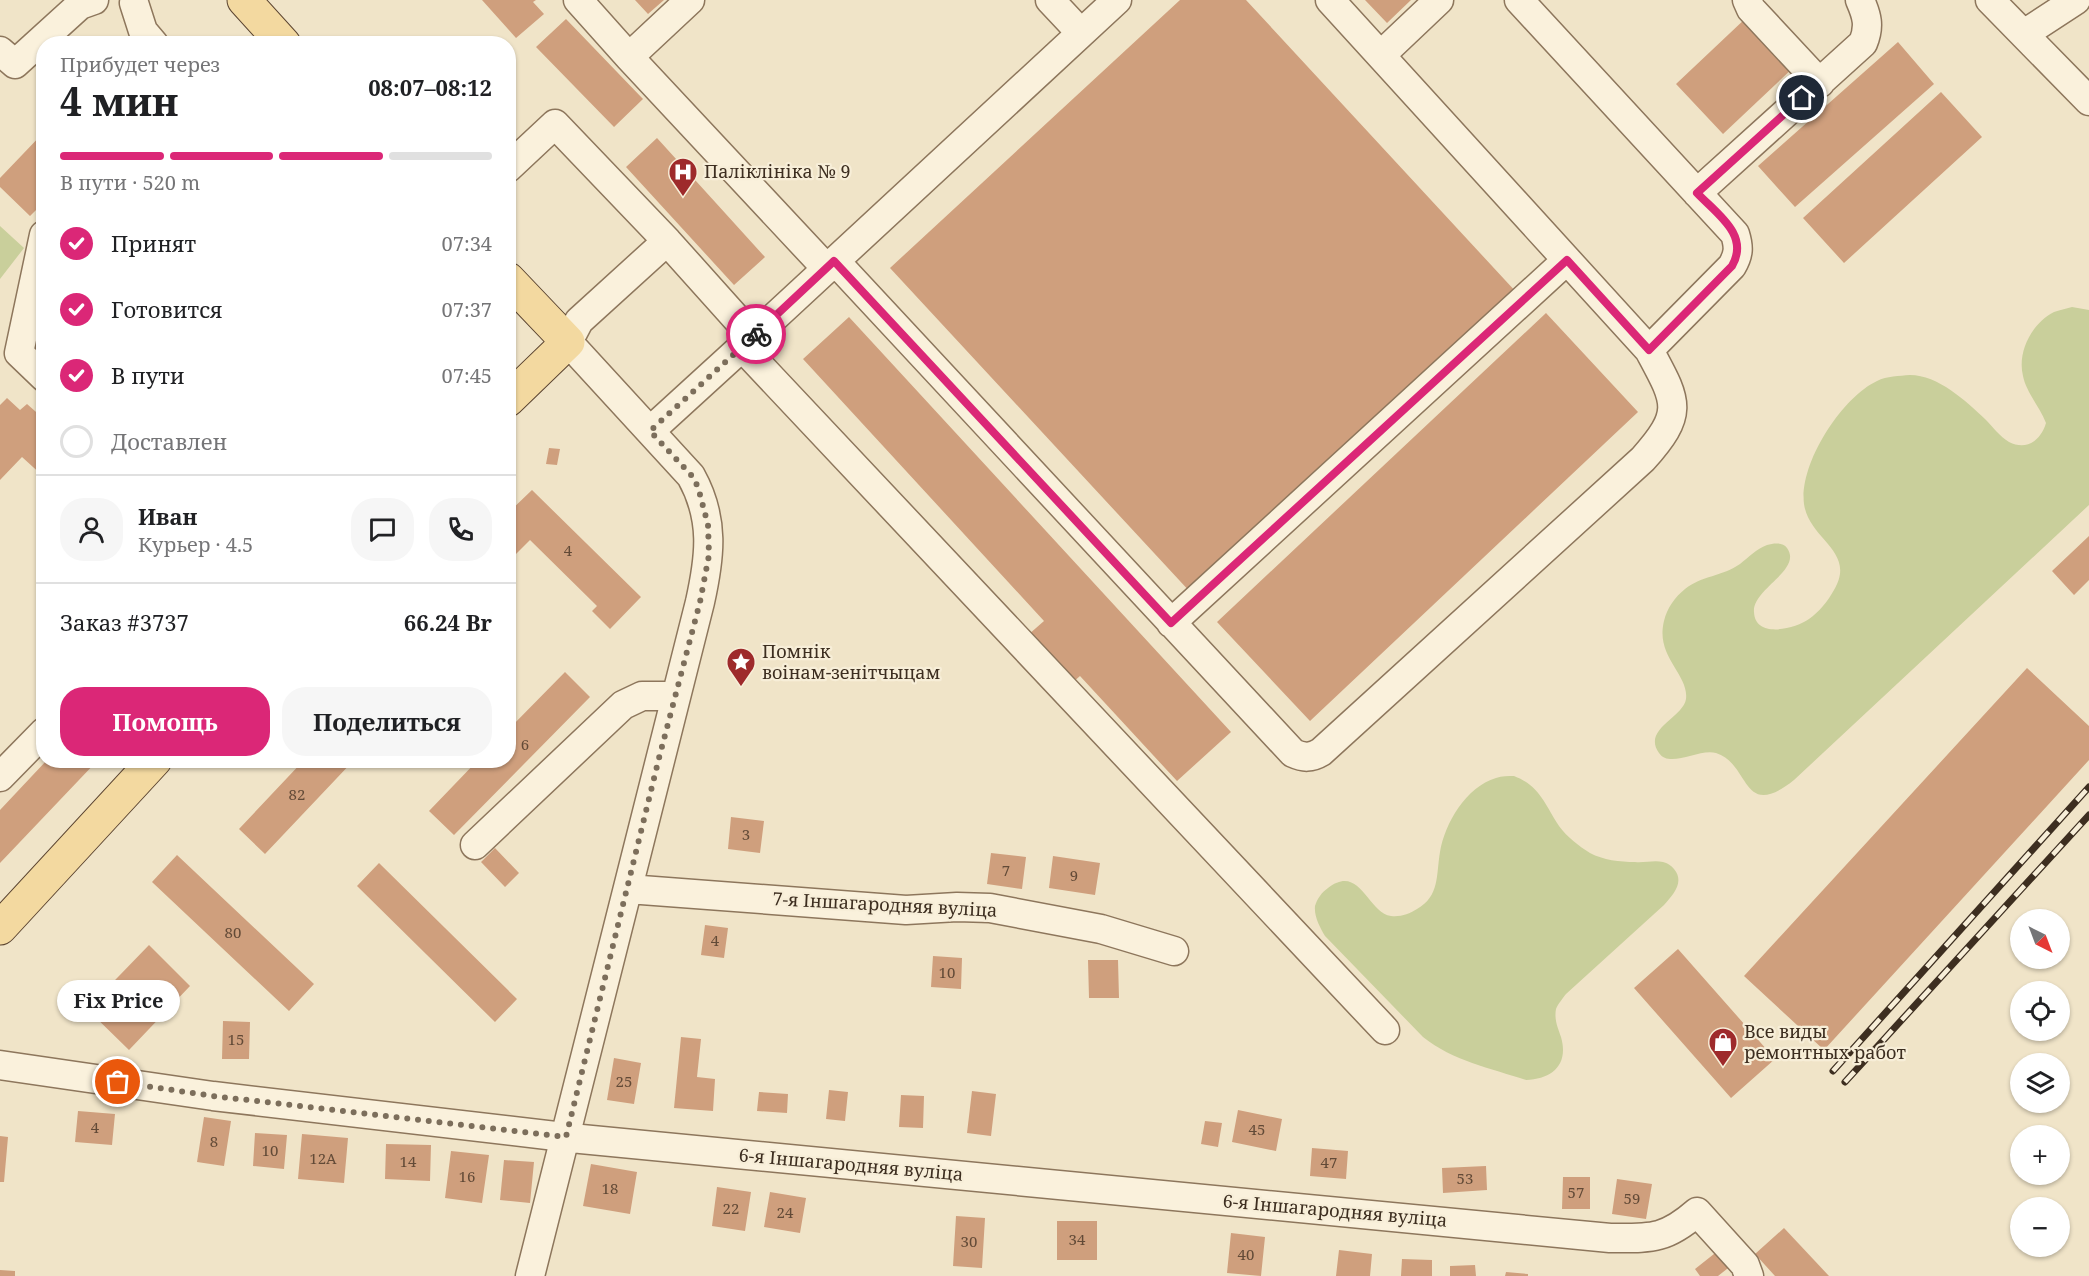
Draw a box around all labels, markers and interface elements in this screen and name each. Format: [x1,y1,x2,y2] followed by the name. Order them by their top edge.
[60,51,220,78] text: Прибудет через
[368,72,492,102] text: 08:07–08:12
[1776,72,1827,123] pin
[60,74,178,127] text: 4 мин
[1785,81,1818,114] icon: home
[667,156,699,198] hospital icon: Паліклініка № 9
[704,159,851,183] place label: Паліклініка № 9
[60,169,200,196] text: В пути · 520 m
[60,227,93,260] icon: check
[111,228,196,258] text: Принят
[442,230,492,257] text: 07:34
[60,293,93,326] icon: check
[111,294,223,324] text: Готовится
[442,296,492,323] text: 07:37
[726,304,786,364] courier
[740,318,773,351] icon: bike
[60,359,93,392] icon: check
[111,360,185,390] text: В пути
[442,362,492,389] text: 07:45
[111,426,227,456] text: Доставлен
[60,498,123,561] button: person
[351,498,414,561] button: chat
[429,498,492,561] button: phone
[138,501,197,531] text: Иван
[138,531,253,558] text: Курьер · 4.5
[564,540,573,560] house number: 4
[60,607,189,637] text: Заказ #3737
[404,607,492,637] text: 66.24 Br
[762,639,941,684] place label: Помнік воінам-зенітчыцам
[725,646,757,688] place icon: Помнік воінам-зенітчыцам
[60,687,270,756] button: Помощь
[282,687,492,756] button: Поделиться
[521,734,529,754] house number: 6
[289,784,305,804] house number: 82
[742,824,750,844] house number: 3
[1002,860,1010,880] house number: 7
[1070,865,1078,885] house number: 9
[772,886,998,922] street label: 7-я Іншагародняя вуліца
[2010,909,2070,969] north arrow
[2010,909,2070,1257] map controls
[225,922,241,942] house number: 80
[711,930,720,950] house number: 4
[939,962,955,982] house number: 10
[57,980,180,1022] callout: Fix Price
[2010,981,2070,1041] button: locate
[74,987,163,1014] text: Fix Price
[1744,1019,1906,1064] place label: Все виды ремонтных работ
[1707,1026,1739,1068] shop icon: Все виды ремонтных работ
[228,1029,244,1049] house number: 15
[2010,1053,2070,1113] button: layers
[92,1056,143,1107] pin
[101,1065,134,1098] icon: bag
[616,1071,632,1091] house number: 25
[91,1117,100,1137] house number: 4
[1249,1119,1265,1139] house number: 45
[2010,1125,2070,1185] button: +
[210,1131,218,1151] house number: 8
[262,1140,278,1160] house number: 10
[738,1142,964,1186] street label: 6-я Іншагародняя вуліца
[309,1148,337,1168] house number: 12А
[400,1151,417,1171] house number: 14
[1321,1152,1337,1172] house number: 47
[459,1166,475,1186] house number: 16
[1457,1168,1473,1188] house number: 53
[602,1178,618,1198] house number: 18
[1568,1182,1584,1202] house number: 57
[1222,1188,1448,1232] street label: 6-я Іншагародняя вуліца
[1624,1188,1640,1208] house number: 59
[2010,1197,2070,1257] button: −
[723,1198,739,1218] house number: 22
[777,1202,794,1222] house number: 24
[1069,1229,1086,1249] house number: 34
[961,1231,977,1251] house number: 30
[1238,1244,1254,1264] house number: 40

